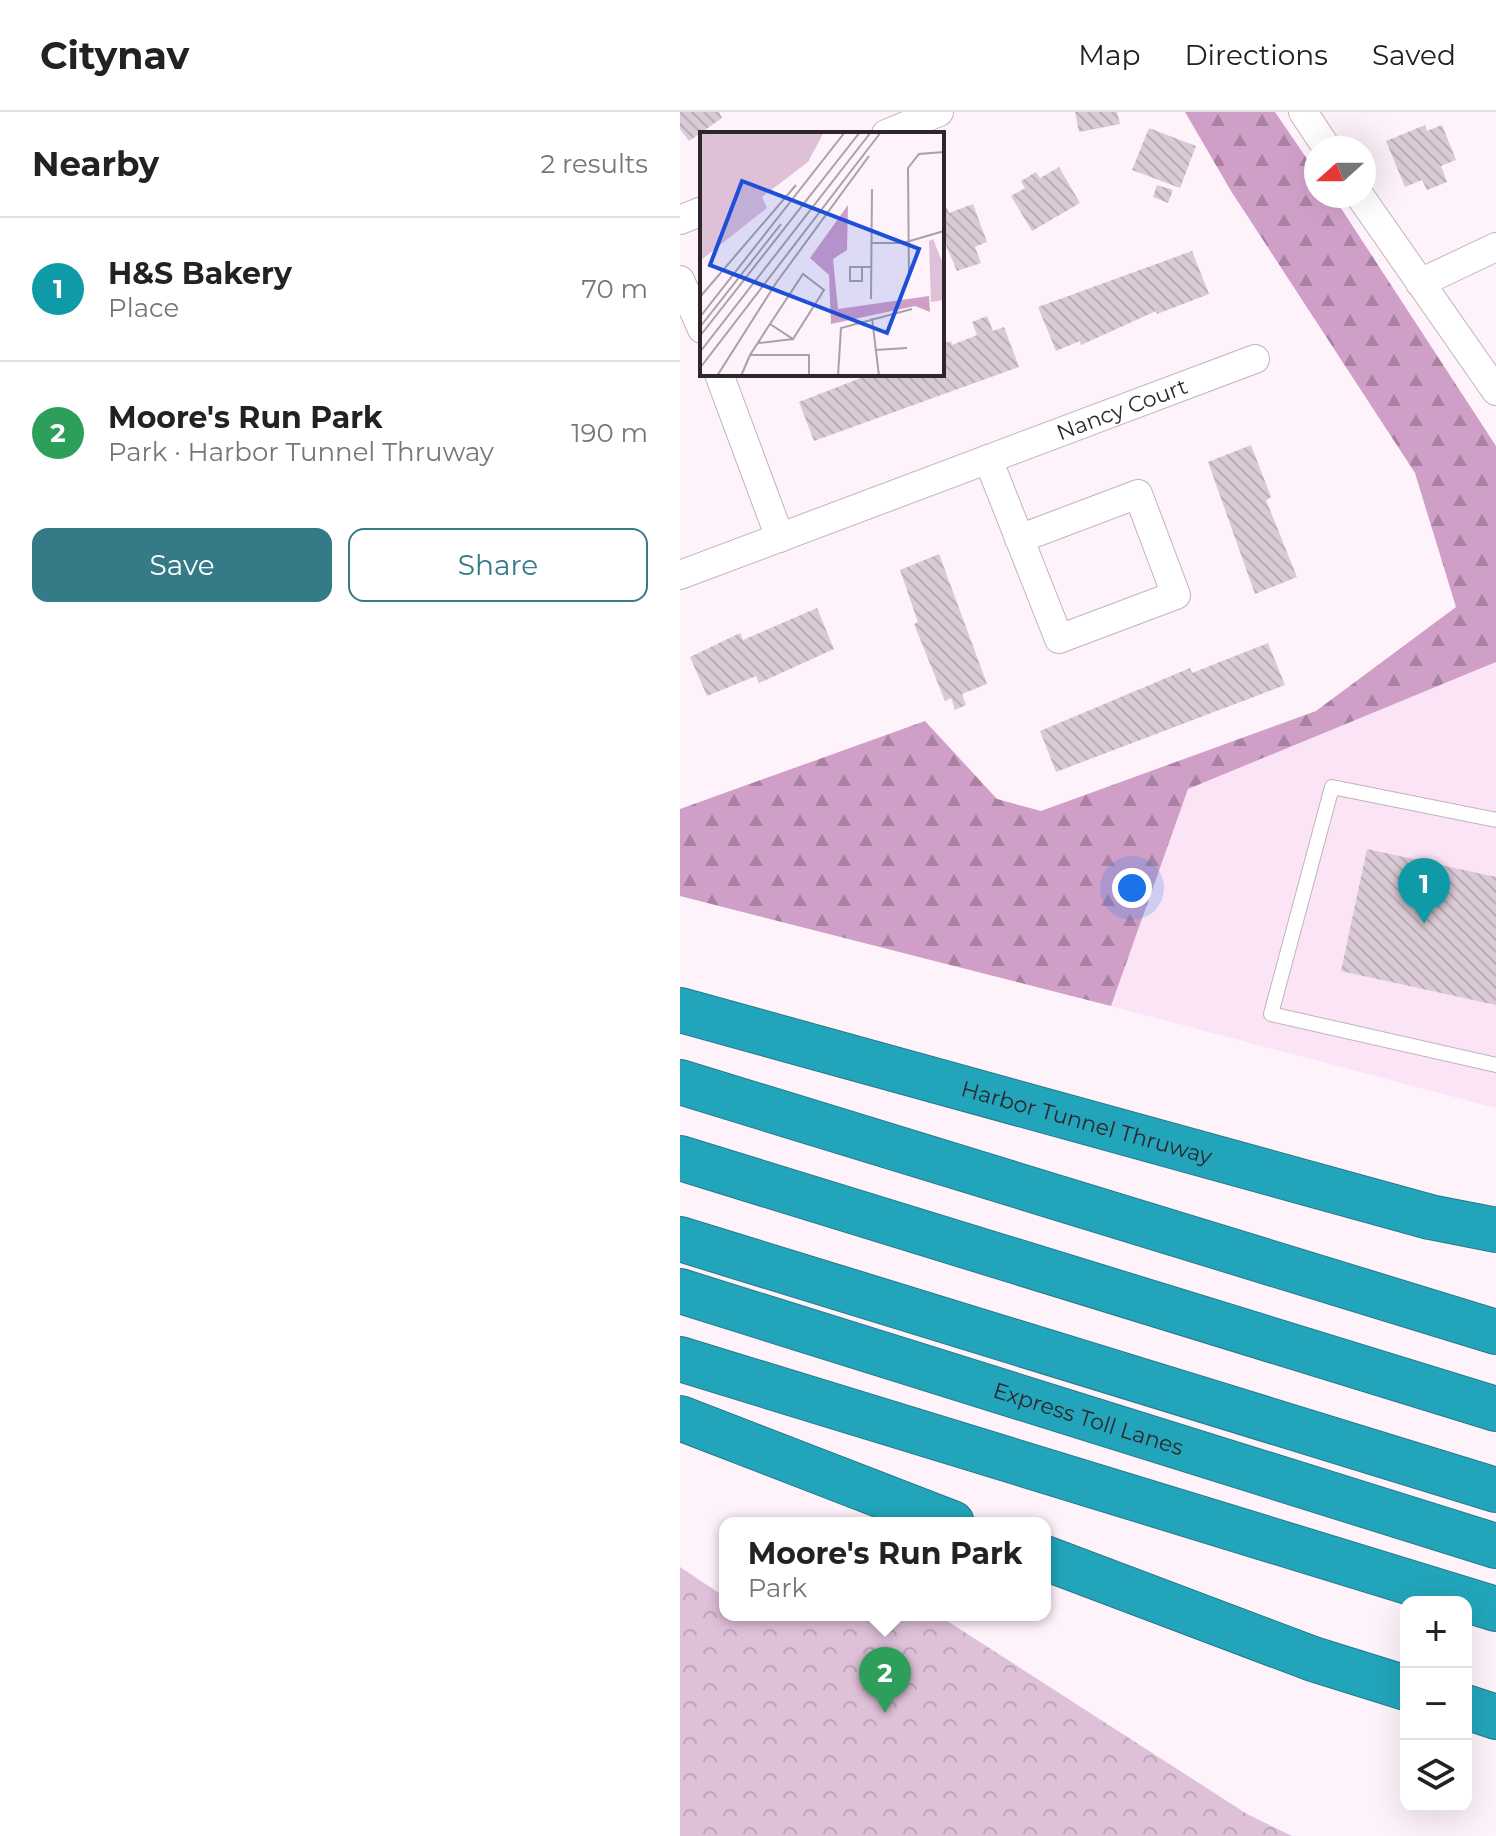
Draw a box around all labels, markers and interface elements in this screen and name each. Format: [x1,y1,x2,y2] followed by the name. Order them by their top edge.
[40,32,189,79] text: Citynav
[1078,38,1140,72] text: Map
[1184,38,1328,72] text: Directions
[1372,38,1456,72] text: Saved
[700,132,944,376] inset map
[1304,136,1376,208] north arrow
[32,143,159,185] text: Nearby
[540,148,648,180] text: 2 results
[108,255,292,292] text: H&S Bakery
[53,273,63,305] text: 1
[582,273,648,305] text: 70 m
[108,292,179,324] text: Place
[1053,373,1191,446] street label: Nancy Court
[108,399,383,436] text: Moore's Run Park
[50,417,66,449] text: 2
[571,417,648,449] text: 190 m
[108,436,494,468] text: Park · Harbor Tunnel Thruway
[32,528,332,602] button: Save
[348,528,648,602] button: Share
[1398,858,1450,924] pin: 1
[1112,868,1152,908] your location
[958,1075,1215,1170] street label: Harbor Tunnel Thruway
[990,1377,1187,1462] street label: Express Toll Lanes
[719,1517,1051,1621] popup
[748,1535,1022,1572] text: Moore's Run Park
[748,1572,807,1604] text: Park
[1400,1596,1472,1812] map controls
[1400,1596,1472,1668] button: +
[859,1647,911,1713] pin: 2
[1400,1668,1472,1740] button: −
[1400,1740,1472,1812] button: layers

